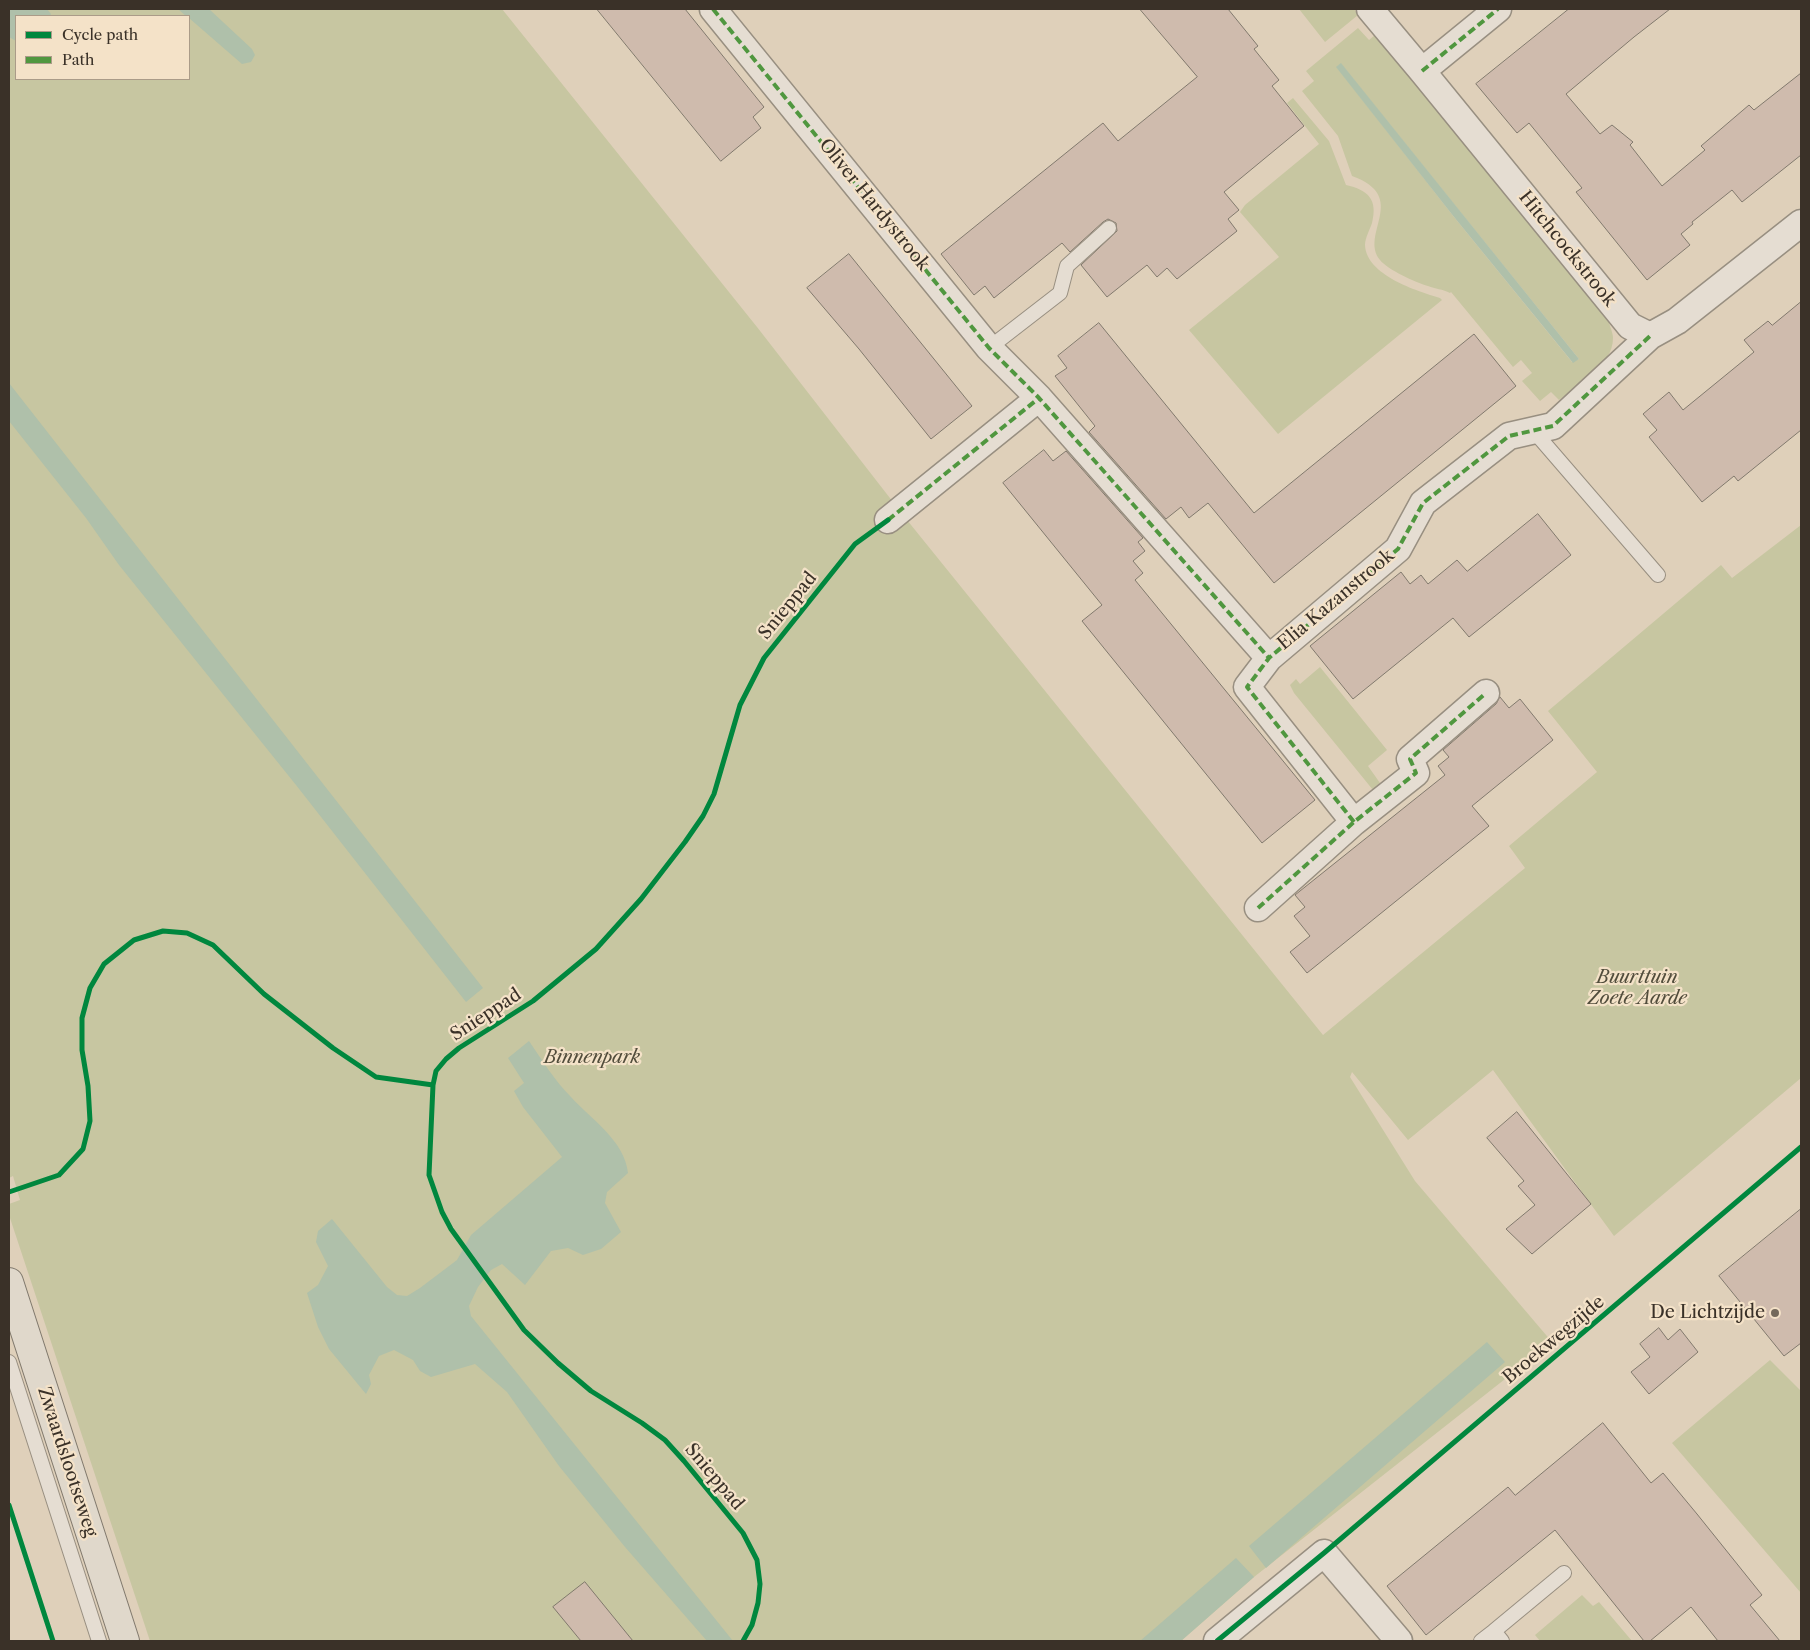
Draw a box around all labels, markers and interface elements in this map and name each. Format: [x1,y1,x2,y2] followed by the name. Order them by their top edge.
[15,15,190,80] legend
[62,25,138,44] text: Cycle path
[62,50,94,69] text: Path
[814,135,934,275] street label: Oliver Hardystrook
[1514,187,1620,311] street label: Hitchcockstrook
[1274,545,1398,655] street label: Elia Kazanstrook
[754,568,822,644] street label: Snieppad
[1587,967,1687,1010] park label: Buurttuin Zoete Aarde
[446,984,526,1046] street label: Snieppad
[544,1047,640,1069] park label: Binnenpark
[1499,1291,1609,1389] street label: Broekwegzijde
[1650,1302,1765,1324] place label: De Lichtzijde
[1769,1307,1781,1319] marker: De Lichtzijde
[33,1384,101,1540] street label: Zwaardslootseweg
[680,1439,748,1515] street label: Snieppad

